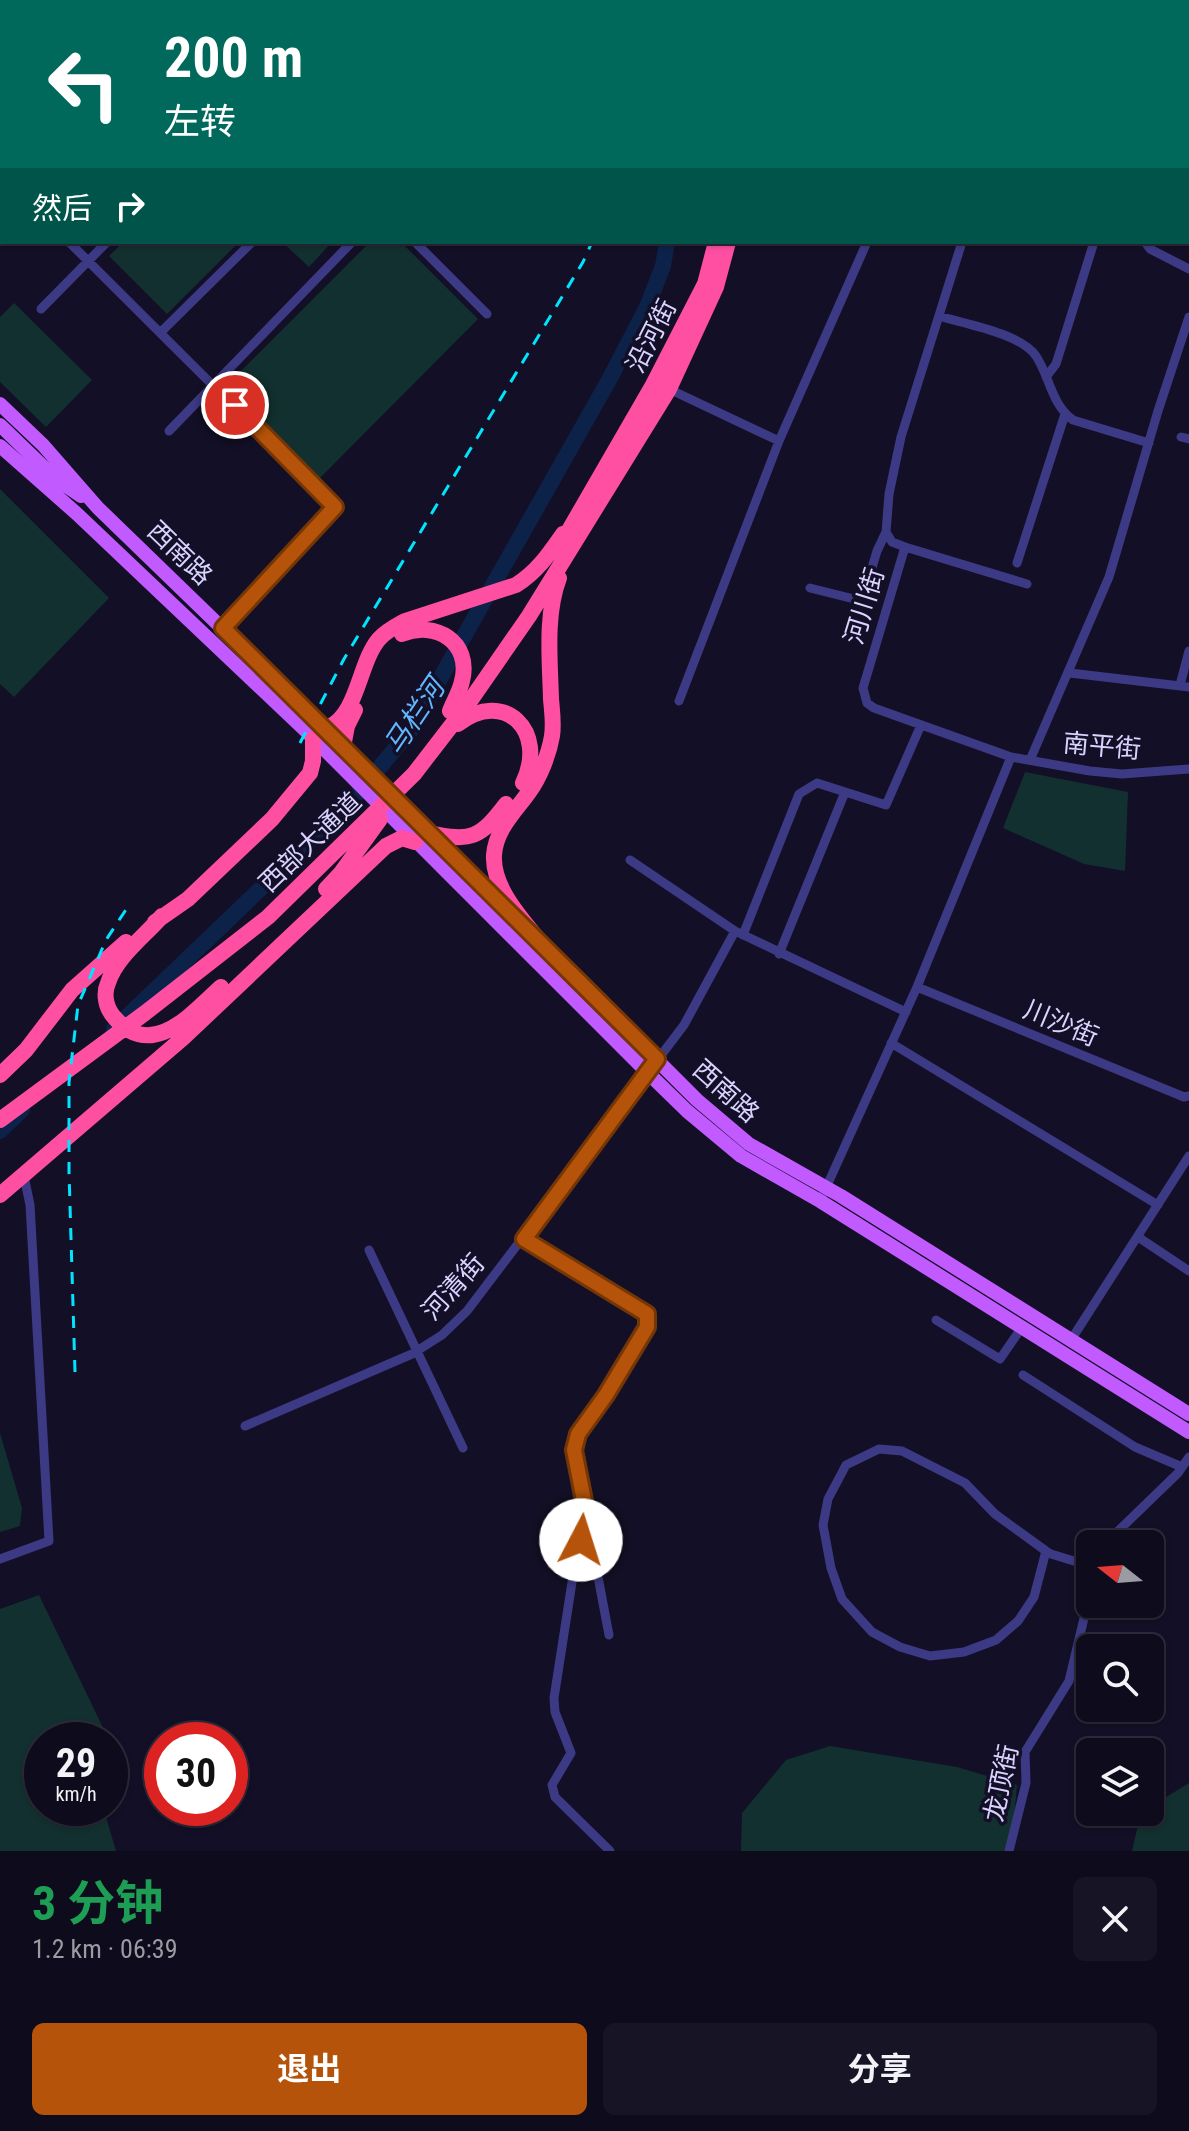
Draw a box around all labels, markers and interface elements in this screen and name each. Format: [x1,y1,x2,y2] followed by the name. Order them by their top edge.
[164,25,303,91] text: 200 m
[32,32,136,136] icon: left
[164,101,236,143] text: 左转
[108,184,152,228] icon: right
[32,191,92,226] text: 然后
[620,294,682,378] street label: 沿河街
[201,371,269,439] pin
[213,383,257,427] icon: arrive
[142,515,218,591] street label: 西南路
[838,564,890,648] street label: 河川街
[377,668,454,760] water label: 马栏河
[1062,728,1142,764] street label: 南平街
[253,786,367,898] street label: 西部大通道
[1019,994,1103,1052] street label: 川沙街
[687,1054,765,1128] street label: 西南路
[416,1248,490,1326] street label: 河清街
[539,1498,623,1582] position arrow
[1076,1530,1164,1618] north arrow
[1076,1530,1164,1826] map controls
[1076,1634,1164,1722] button: search
[144,1722,248,1826] speed limit sign: 30
[1076,1738,1164,1826] button: layers
[56,1740,96,1787] text: 29
[978,1742,1024,1824] street label: 龙顶街
[55,1782,97,1806] text: km/h
[32,1875,163,1932] text: 3 分钟
[1073,1877,1157,1961] button: close
[32,1934,177,1964] text: 1.2 km · 06:39
[32,2023,587,2115] button: 退出
[603,2023,1157,2115] button: 分享

